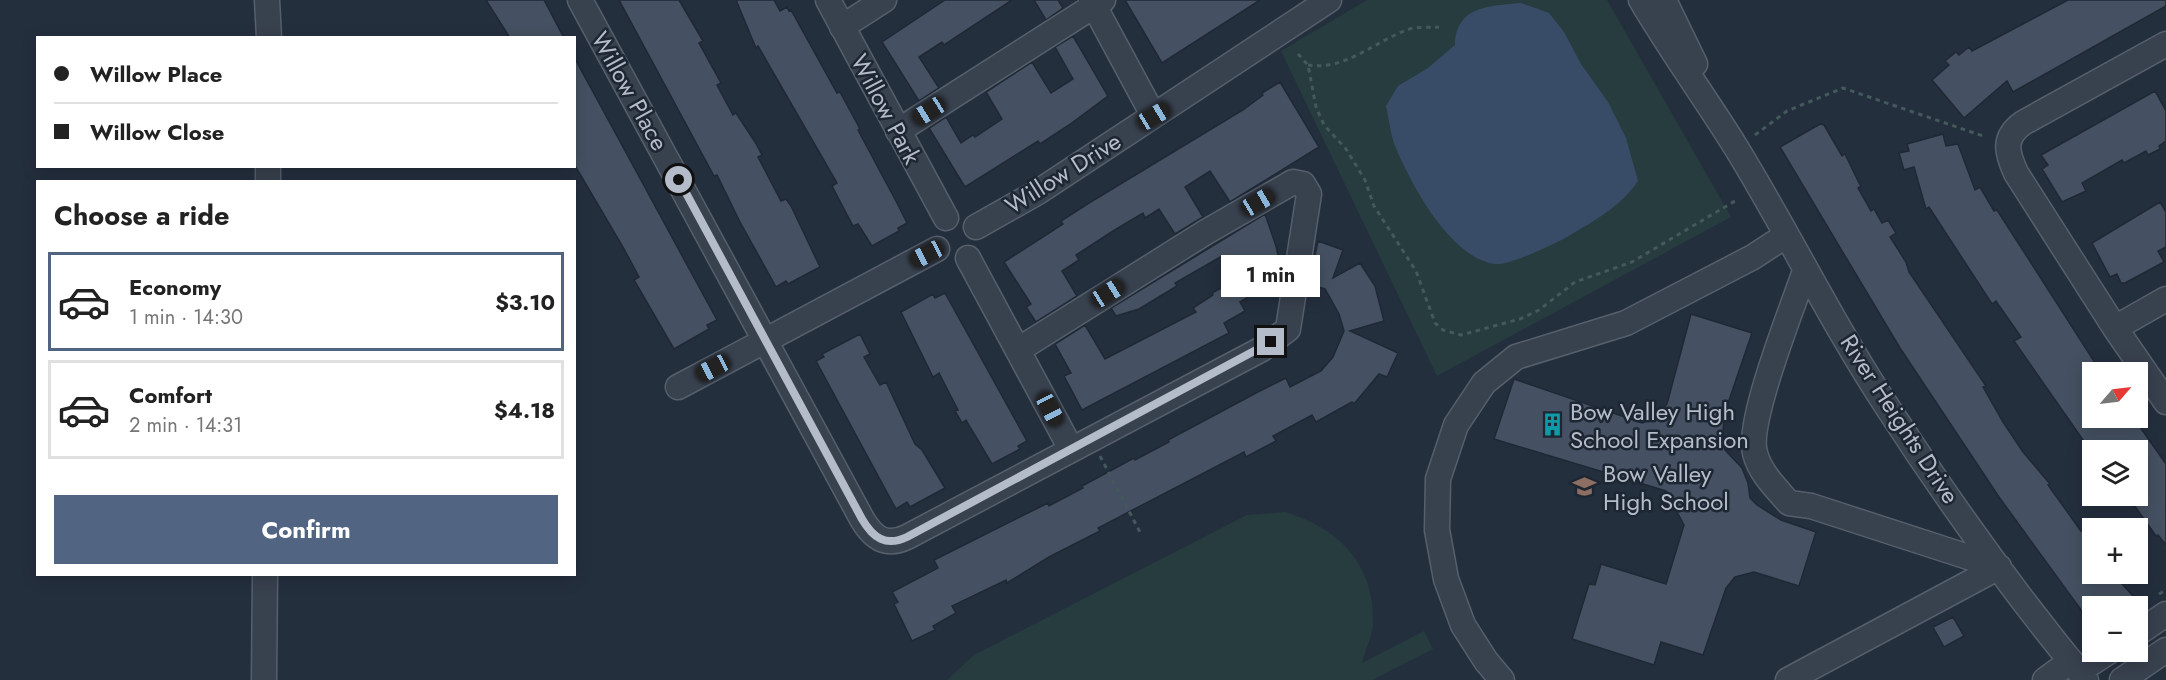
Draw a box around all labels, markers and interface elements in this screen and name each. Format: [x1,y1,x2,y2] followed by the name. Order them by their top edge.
[583,25,677,157] street label: Willow Place
[842,48,930,171] street label: Willow Park
[90,58,222,90] text: Willow Place
[909,94,949,128] car
[1134,99,1174,133] car
[90,116,224,148] text: Willow Close
[998,124,1128,222] street label: Willow Drive
[665,166,692,193] route start
[1238,185,1278,219] car
[54,196,229,235] text: Choose a ride
[907,238,947,270] car
[1222,255,1320,297] callout: 1 min
[1246,261,1295,290] text: 1 min
[129,271,221,303] text: Economy
[57,275,111,329] icon: car
[1088,276,1128,310] car
[495,286,555,318] text: $3.10
[129,303,243,332] text: 1 min · 14:30
[1832,327,1968,511] street label: River Heights Drive
[1257,328,1284,355] route end
[693,352,733,384] car
[2082,362,2148,428] north arrow
[2082,362,2148,662] map controls
[129,379,212,411] text: Comfort
[57,383,111,437] icon: car
[1034,389,1066,429] car
[494,394,555,426] text: $4.18
[1570,394,1749,457] place label: Bow Valley High School Expansion
[129,411,242,440] text: 2 min · 14:31
[1539,412,1565,438] building icon: Bow Valley High School Expansion
[2082,440,2148,506] button: layers
[1603,456,1729,519] place label: Bow Valley High School
[1572,474,1598,500] school or university icon: Bow Valley High School
[54,495,558,564] button: Confirm
[2082,518,2148,584] button: +
[2082,596,2148,662] button: −

